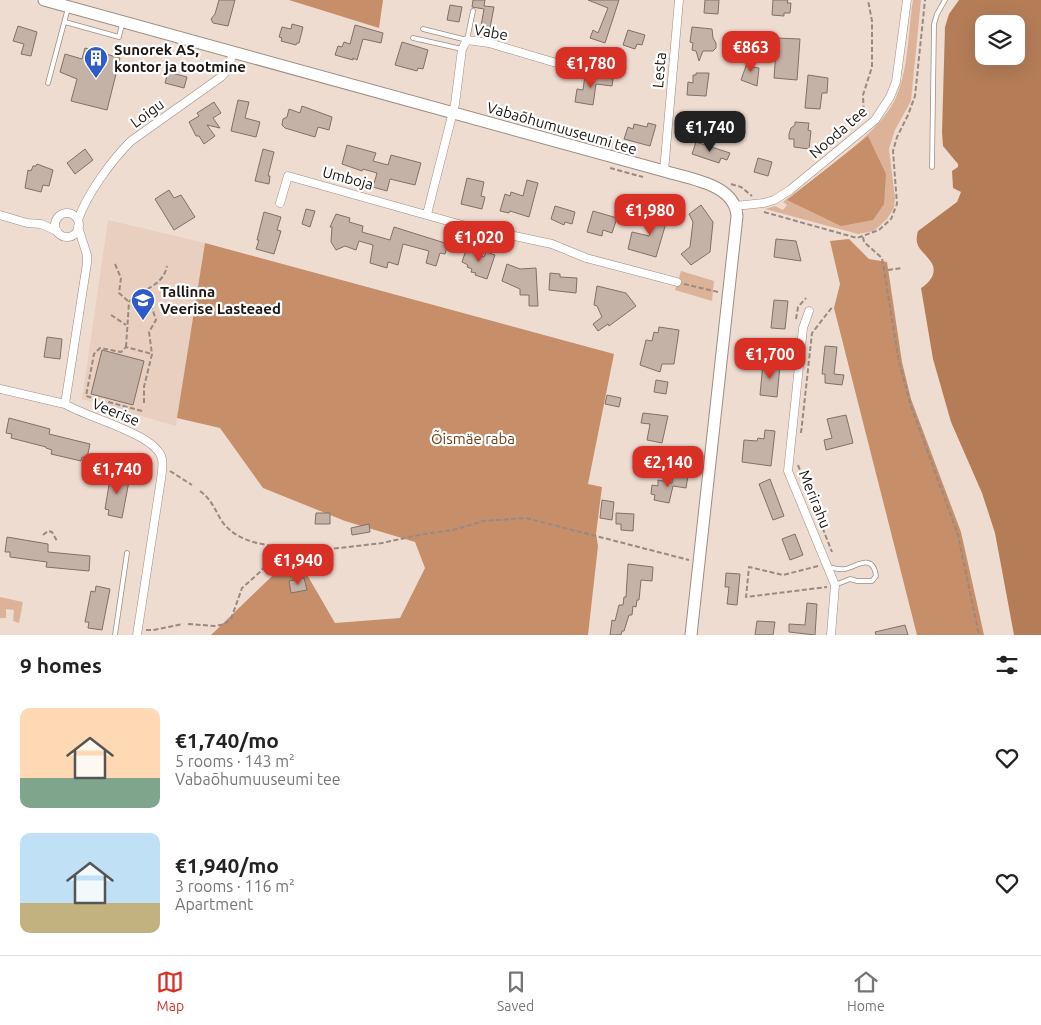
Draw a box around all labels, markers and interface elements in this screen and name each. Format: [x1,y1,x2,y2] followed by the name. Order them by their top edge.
[975,15,1025,65] map controls
[975,15,1025,65] button: layers
[473,21,509,43] street label: Vabe
[721,30,781,73] pin: €863
[733,38,769,56] text: €863
[114,41,246,75] place label: Sunorek AS, kontor ja tootmine
[83,45,109,79] building icon: Sunorek AS, kontor ja tootmine
[550,46,632,89] pin: €1,780
[649,51,669,89] street label: Lesta
[566,54,616,72] text: €1,780
[127,95,167,131] street label: Loigu
[485,98,639,158] street label: Vabaõhumuuseumi tee
[806,102,870,162] street label: Nooda tee
[669,110,751,153] pin: €1,740
[685,118,735,136] text: €1,740
[321,163,375,193] street label: Umboja
[609,194,691,236] pin: €1,980
[625,201,675,219] text: €1,980
[438,220,520,263] pin: €1,020
[454,228,504,246] text: €1,020
[160,283,281,317] place label: Tallinna Veerise Lasteaed
[130,287,156,321] school or university icon: Tallinna Veerise Lasteaed
[729,338,811,380] pin: €1,700
[745,345,795,363] text: €1,700
[90,395,142,429] street label: Veerise
[431,429,515,447] park label: Õismäe raba
[627,446,709,488] pin: €2,140
[76,452,158,495] pin: €1,740
[643,453,693,471] text: €2,140
[92,460,142,478] text: €1,740
[796,467,834,531] street label: Merirahu
[257,544,339,586] pin: €1,940
[273,551,323,569] text: €1,940
[993,651,1021,679] icon: filters
[20,653,102,677] text: 9 homes
[60,728,120,788] icon: home
[175,728,279,752] text: €1,740/mo
[993,744,1021,772] icon: heart
[175,752,295,770] text: 5 rooms · 143 m²
[175,770,341,788] text: Vabaõhumuuseumi tee
[60,853,120,913] icon: home
[175,853,279,877] text: €1,940/mo
[993,869,1021,897] icon: heart
[175,877,295,895] text: 3 rooms · 116 m²
[175,895,253,913] text: Apartment
[156,968,184,1014] tab: Map
[497,968,534,1014] tab: Saved
[847,968,885,1014] tab: Home

